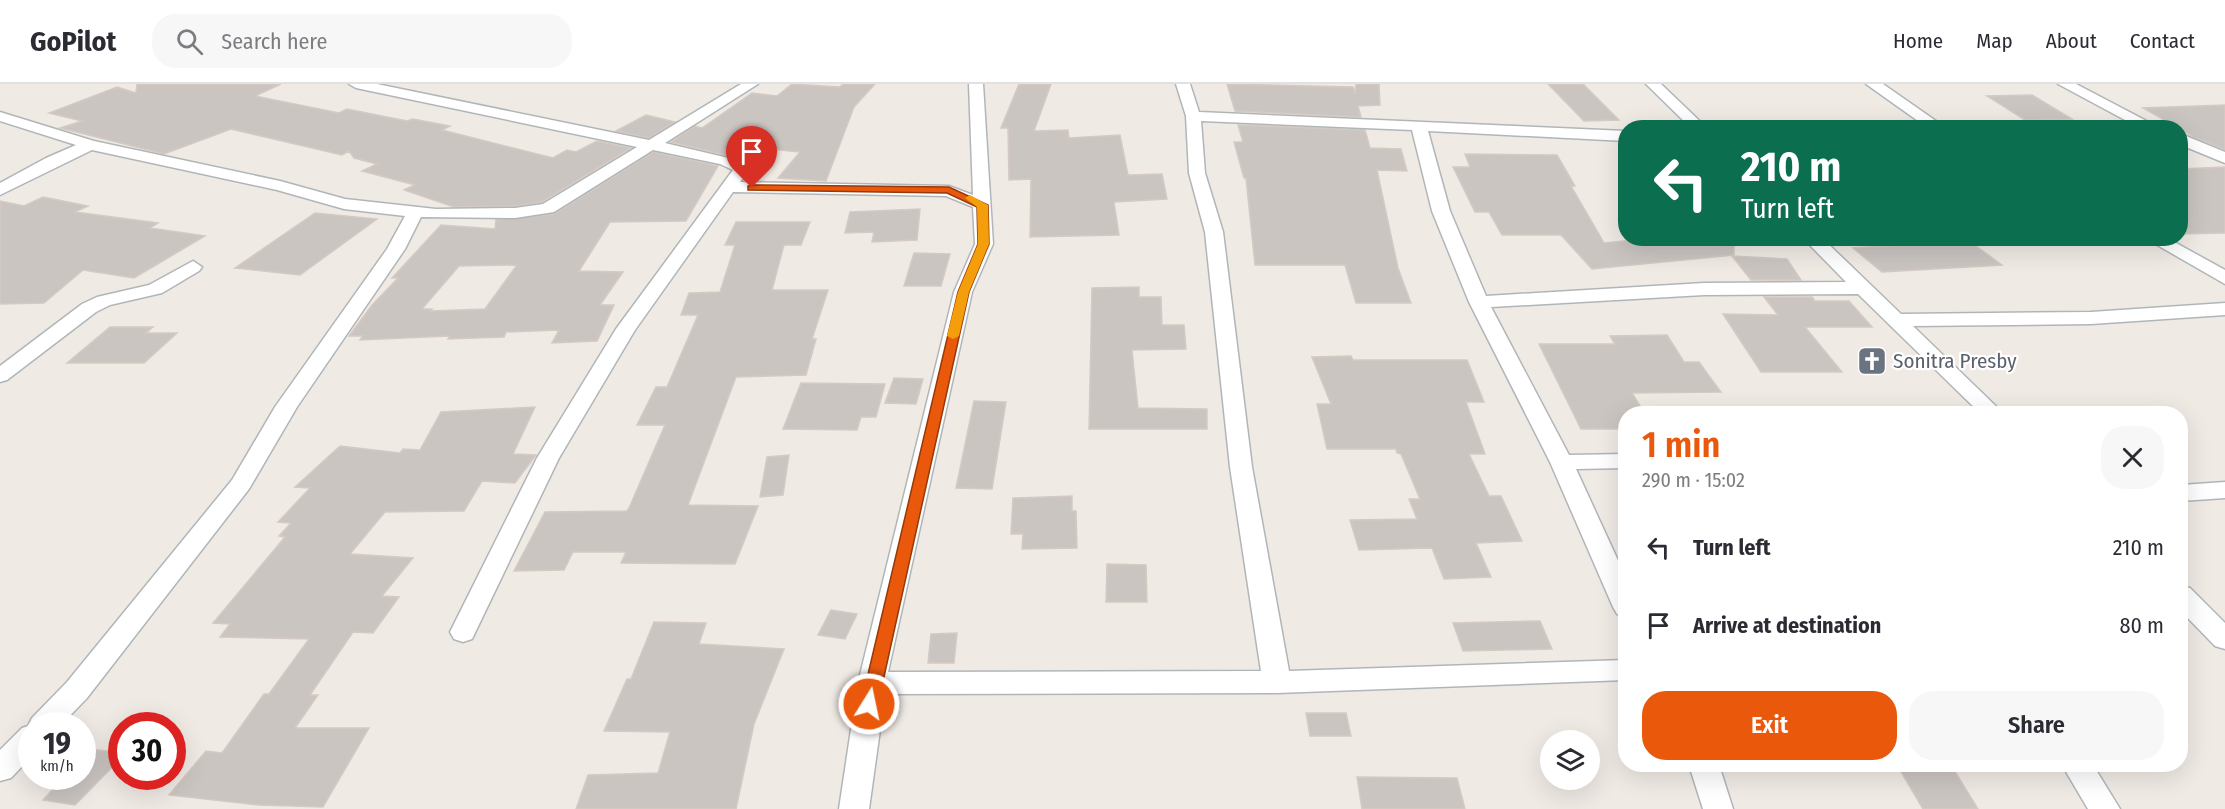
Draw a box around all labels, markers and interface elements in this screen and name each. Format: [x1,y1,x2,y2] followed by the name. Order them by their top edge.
[152,14,572,68] search box
[30,25,116,58] text: GoPilot
[173,25,206,58] icon: search
[221,28,327,55] text: Search here
[1893,28,1943,54] text: Home
[1976,28,2013,54] text: Map
[2046,28,2097,54] text: About
[2130,28,2195,54] text: Contact
[726,126,777,188] pin
[735,135,768,168] icon: arrive
[1741,142,1841,192] text: 210 m
[1642,144,1720,222] icon: left
[1741,193,1834,225] text: Turn left
[1856,345,1888,377] church icon: Sonitra Presby
[1893,348,2017,374] place label: Sonitra Presby
[1642,423,1720,467] text: 1 min
[2101,426,2164,489] button: close
[1642,468,1745,492] text: 290 m · 15:02
[1642,531,1675,564] icon: left
[1693,534,1771,561] text: Turn left
[2113,534,2164,561] text: 210 m
[1642,609,1675,642] icon: arrive
[1693,612,1881,639] text: Arrive at destination
[2119,612,2164,639] text: 80 m
[837,672,901,736] position arrow
[1642,691,1897,760] button: Exit
[1909,691,2164,760] button: Share
[108,712,186,790] speed limit sign: 30
[43,726,71,762] text: 19
[1540,730,1600,790] map controls
[1540,730,1600,790] button: layers
[40,757,74,775] text: km/h

